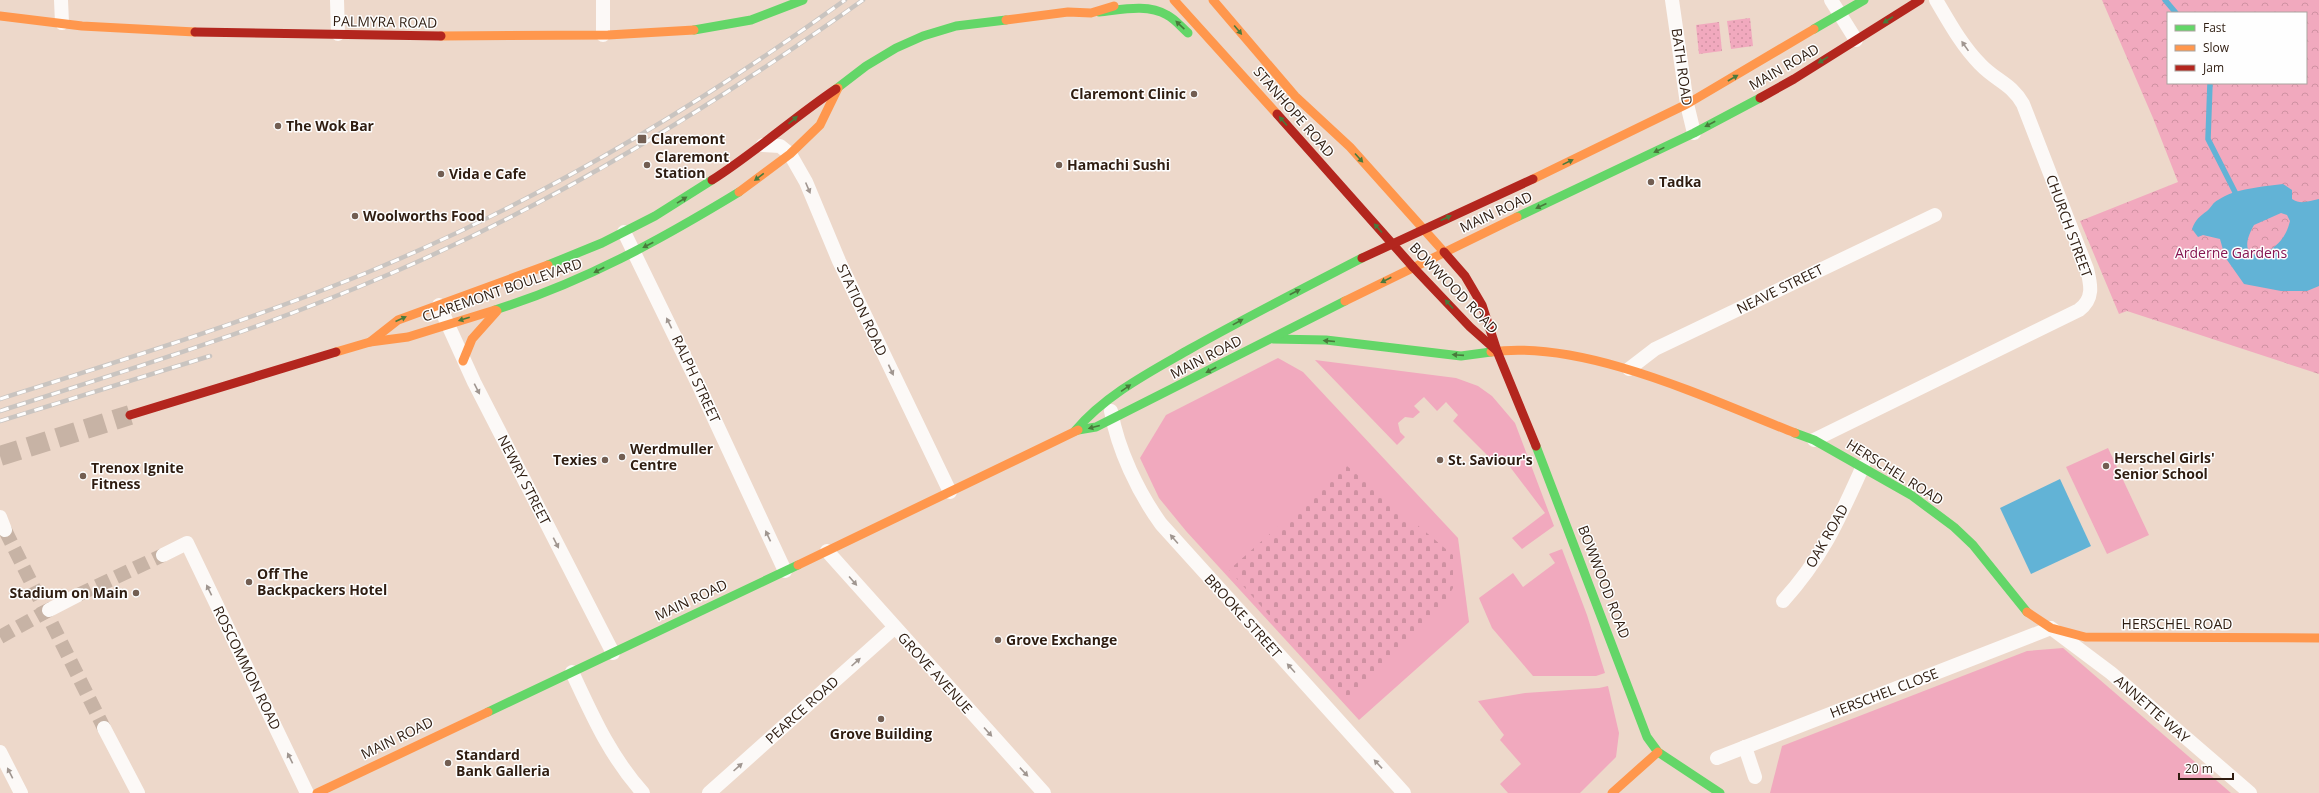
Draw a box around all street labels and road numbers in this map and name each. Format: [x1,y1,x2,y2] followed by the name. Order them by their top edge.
[333,11,438,32] street label: PALMYRA ROAD
[1668,27,1697,107] street label: BATH ROAD
[1745,39,1822,94] street label: MAIN ROAD
[1250,62,1339,161] street label: STANHOPE ROAD
[2042,172,2097,280] street label: CHURCH STREET
[1456,186,1535,237] street label: MAIN ROAD
[1406,238,1503,337] street label: BOWWOOD ROAD
[419,253,584,326] street label: CLAREMONT BOULEVARD
[1733,259,1827,318] street label: NEAVE STREET
[833,261,892,359] street label: STATION ROAD
[1167,330,1245,383] street label: MAIN ROAD
[668,332,725,426] street label: RALPH STREET
[494,432,555,528] street label: NEWRY STREET
[1843,434,1947,509] street label: HERSCHEL ROAD
[1801,500,1852,571] street label: OAK ROAD
[1574,522,1635,641] street label: BOWWOOD ROAD
[1201,570,1286,662] street label: BROOKE STREET
[651,574,730,625] street label: MAIN ROAD
[209,603,286,733] street label: ROSCOMMON ROAD
[2122,614,2232,633] street label: HERSCHEL ROAD
[894,628,977,717] street label: GROVE AVENUE
[1827,663,1941,722] street label: HERSCHEL CLOSE
[2111,671,2194,747] street label: ANNETTE WAY
[761,672,842,748] street label: PEARCE ROAD
[358,712,436,763] street label: MAIN ROAD

